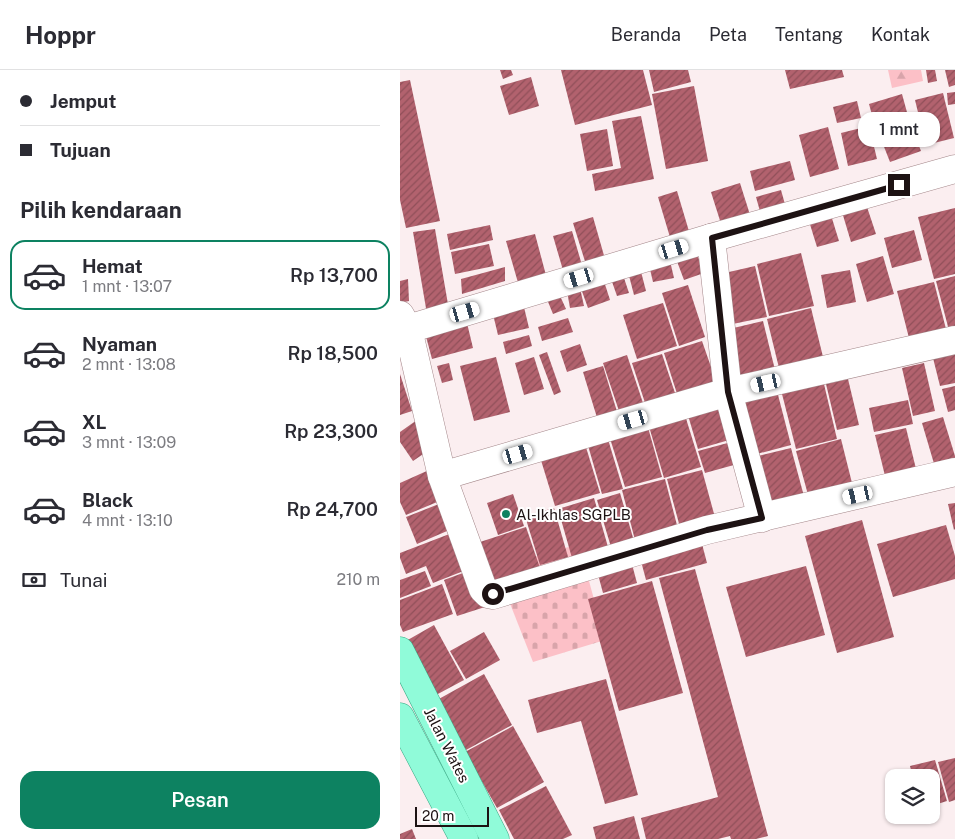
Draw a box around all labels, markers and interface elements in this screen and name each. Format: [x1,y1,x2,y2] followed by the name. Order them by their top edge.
[25,21,96,49] text: Hoppr
[611,24,681,45] text: Beranda
[709,24,747,45] text: Peta
[775,24,843,45] text: Tentang
[871,24,930,45] text: Kontak
[50,90,116,112] text: Jemput
[858,112,940,148] callout: 1 mnt
[879,120,919,139] text: 1 mnt
[50,139,111,161] text: Tujuan
[888,174,910,196] route end
[20,197,182,223] text: Pilih kendaraan
[657,237,690,261] car
[22,253,67,298] icon: car
[82,255,143,277] text: Hemat
[290,264,378,286] text: Rp 13,700
[562,266,595,290] car
[82,277,172,296] text: 1 mnt · 13:07
[448,301,481,323] car
[22,331,67,376] icon: car
[82,333,157,355] text: Nyaman
[287,342,378,364] text: Rp 18,500
[82,355,176,374] text: 2 mnt · 13:08
[749,372,782,394] car
[22,409,67,454] icon: car
[616,409,649,431] car
[82,411,107,433] text: XL
[284,420,378,442] text: Rp 23,300
[82,433,176,452] text: 3 mnt · 13:09
[501,443,534,465] car
[841,484,874,506] car
[22,487,67,532] icon: car
[82,489,133,511] text: Black
[286,498,378,520] text: Rp 24,700
[516,506,631,523] place label: Al-Ikhlas SGPLB
[500,508,512,520] marker: Al-Ikhlas SGPLB
[82,511,173,530] text: 4 mnt · 13:10
[20,566,48,594] icon: cash
[60,569,108,591] text: Tunai
[336,570,380,589] text: 210 m
[482,583,504,605] route start
[421,705,473,785] street label: Jalan Wates
[885,769,940,824] map controls
[885,769,940,824] button: layers
[20,771,380,829] button: Pesan
[415,804,489,827] scale bar
[422,808,454,824] text: 20 m

